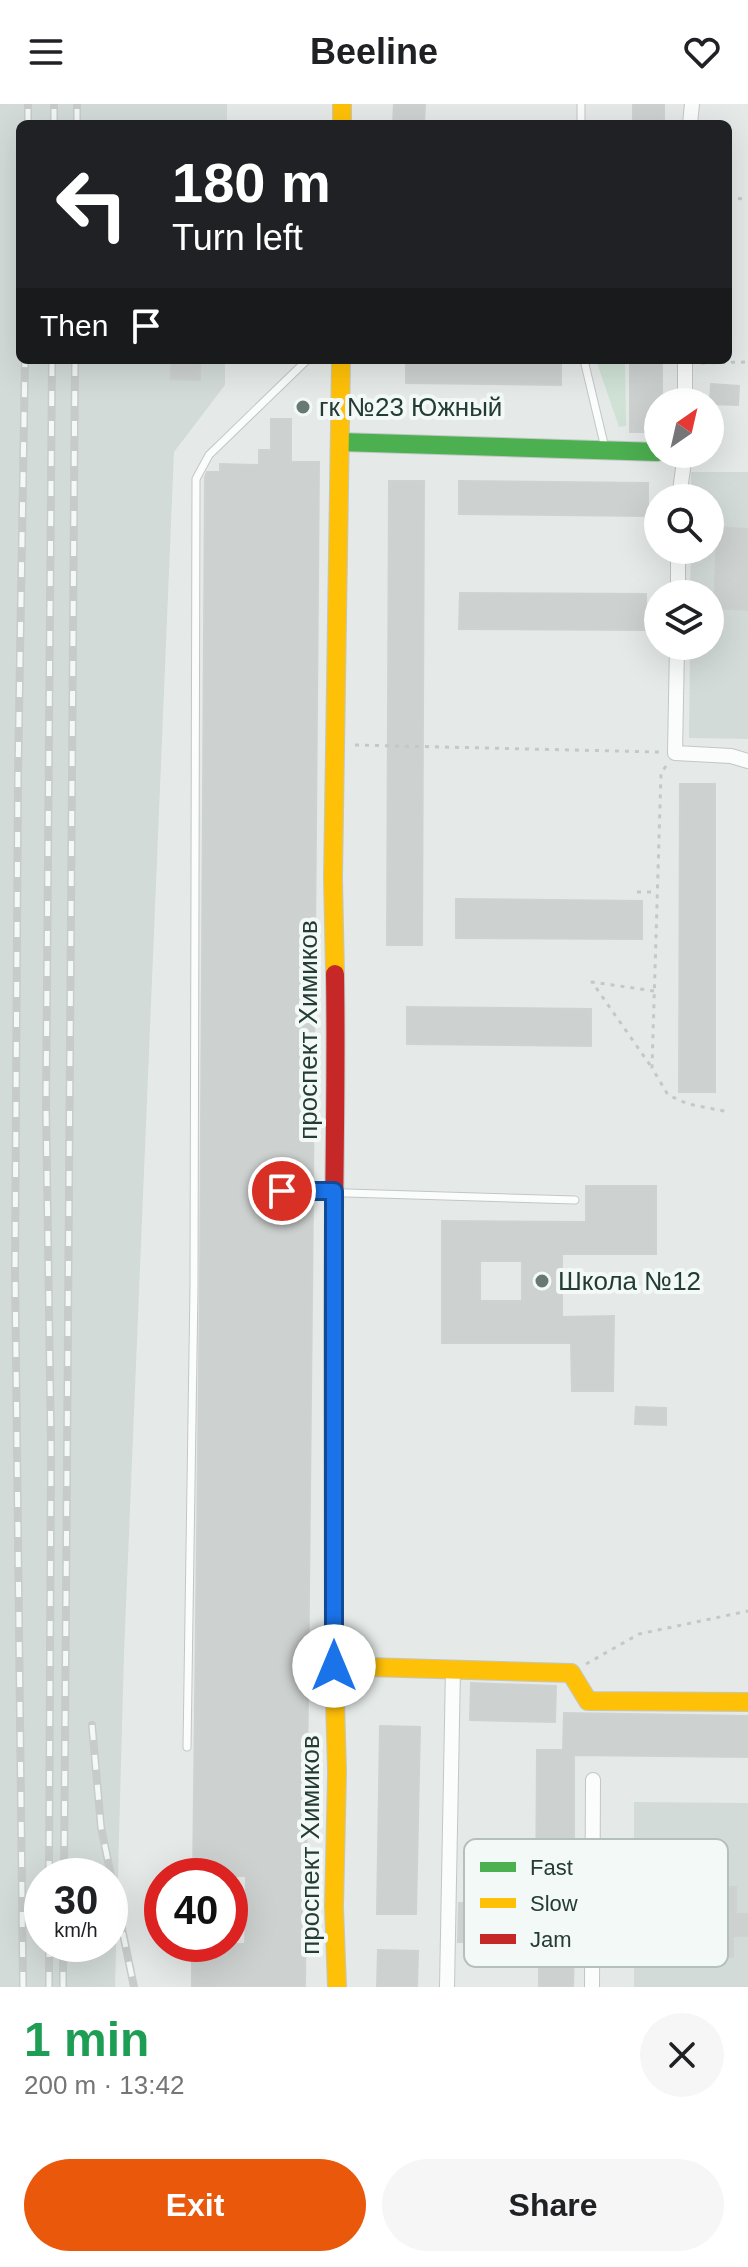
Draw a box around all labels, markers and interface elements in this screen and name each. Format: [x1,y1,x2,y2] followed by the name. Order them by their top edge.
[24,30,68,74] icon: menu
[680,30,724,74] icon: heart
[310,31,438,72] text: Beeline
[172,151,331,214] text: 180 m
[40,152,144,256] icon: left
[172,217,303,258] text: Turn left
[124,304,168,348] icon: arrive
[40,309,108,342] text: Then
[644,388,724,468] north arrow
[644,388,724,660] map controls
[319,392,502,422] place label: гк №23 Южный
[294,398,312,416] marker: гк №23 Южный
[644,484,724,564] button: search
[644,580,724,660] button: layers
[293,920,323,1140] street label: проспект Химиков
[248,1157,316,1225] pin
[260,1169,304,1213] icon: arrive
[558,1266,701,1296] place label: Школа №12
[533,1272,551,1290] marker: Школа №12
[292,1624,376,1708] position arrow
[295,1735,325,1955] street label: проспект Химиков
[464,1839,728,1967] legend
[530,1855,573,1880] text: Fast
[144,1858,248,1962] speed limit sign: 40
[54,1878,98,1922] text: 30
[530,1891,578,1916] text: Slow
[54,1919,98,1941] text: km/h
[530,1927,572,1952] text: Jam
[24,2013,149,2066] text: 1 min
[640,2013,724,2097] button: close
[24,2070,184,2100] text: 200 m · 13:42
[24,2159,366,2251] button: Exit
[382,2159,724,2251] button: Share

